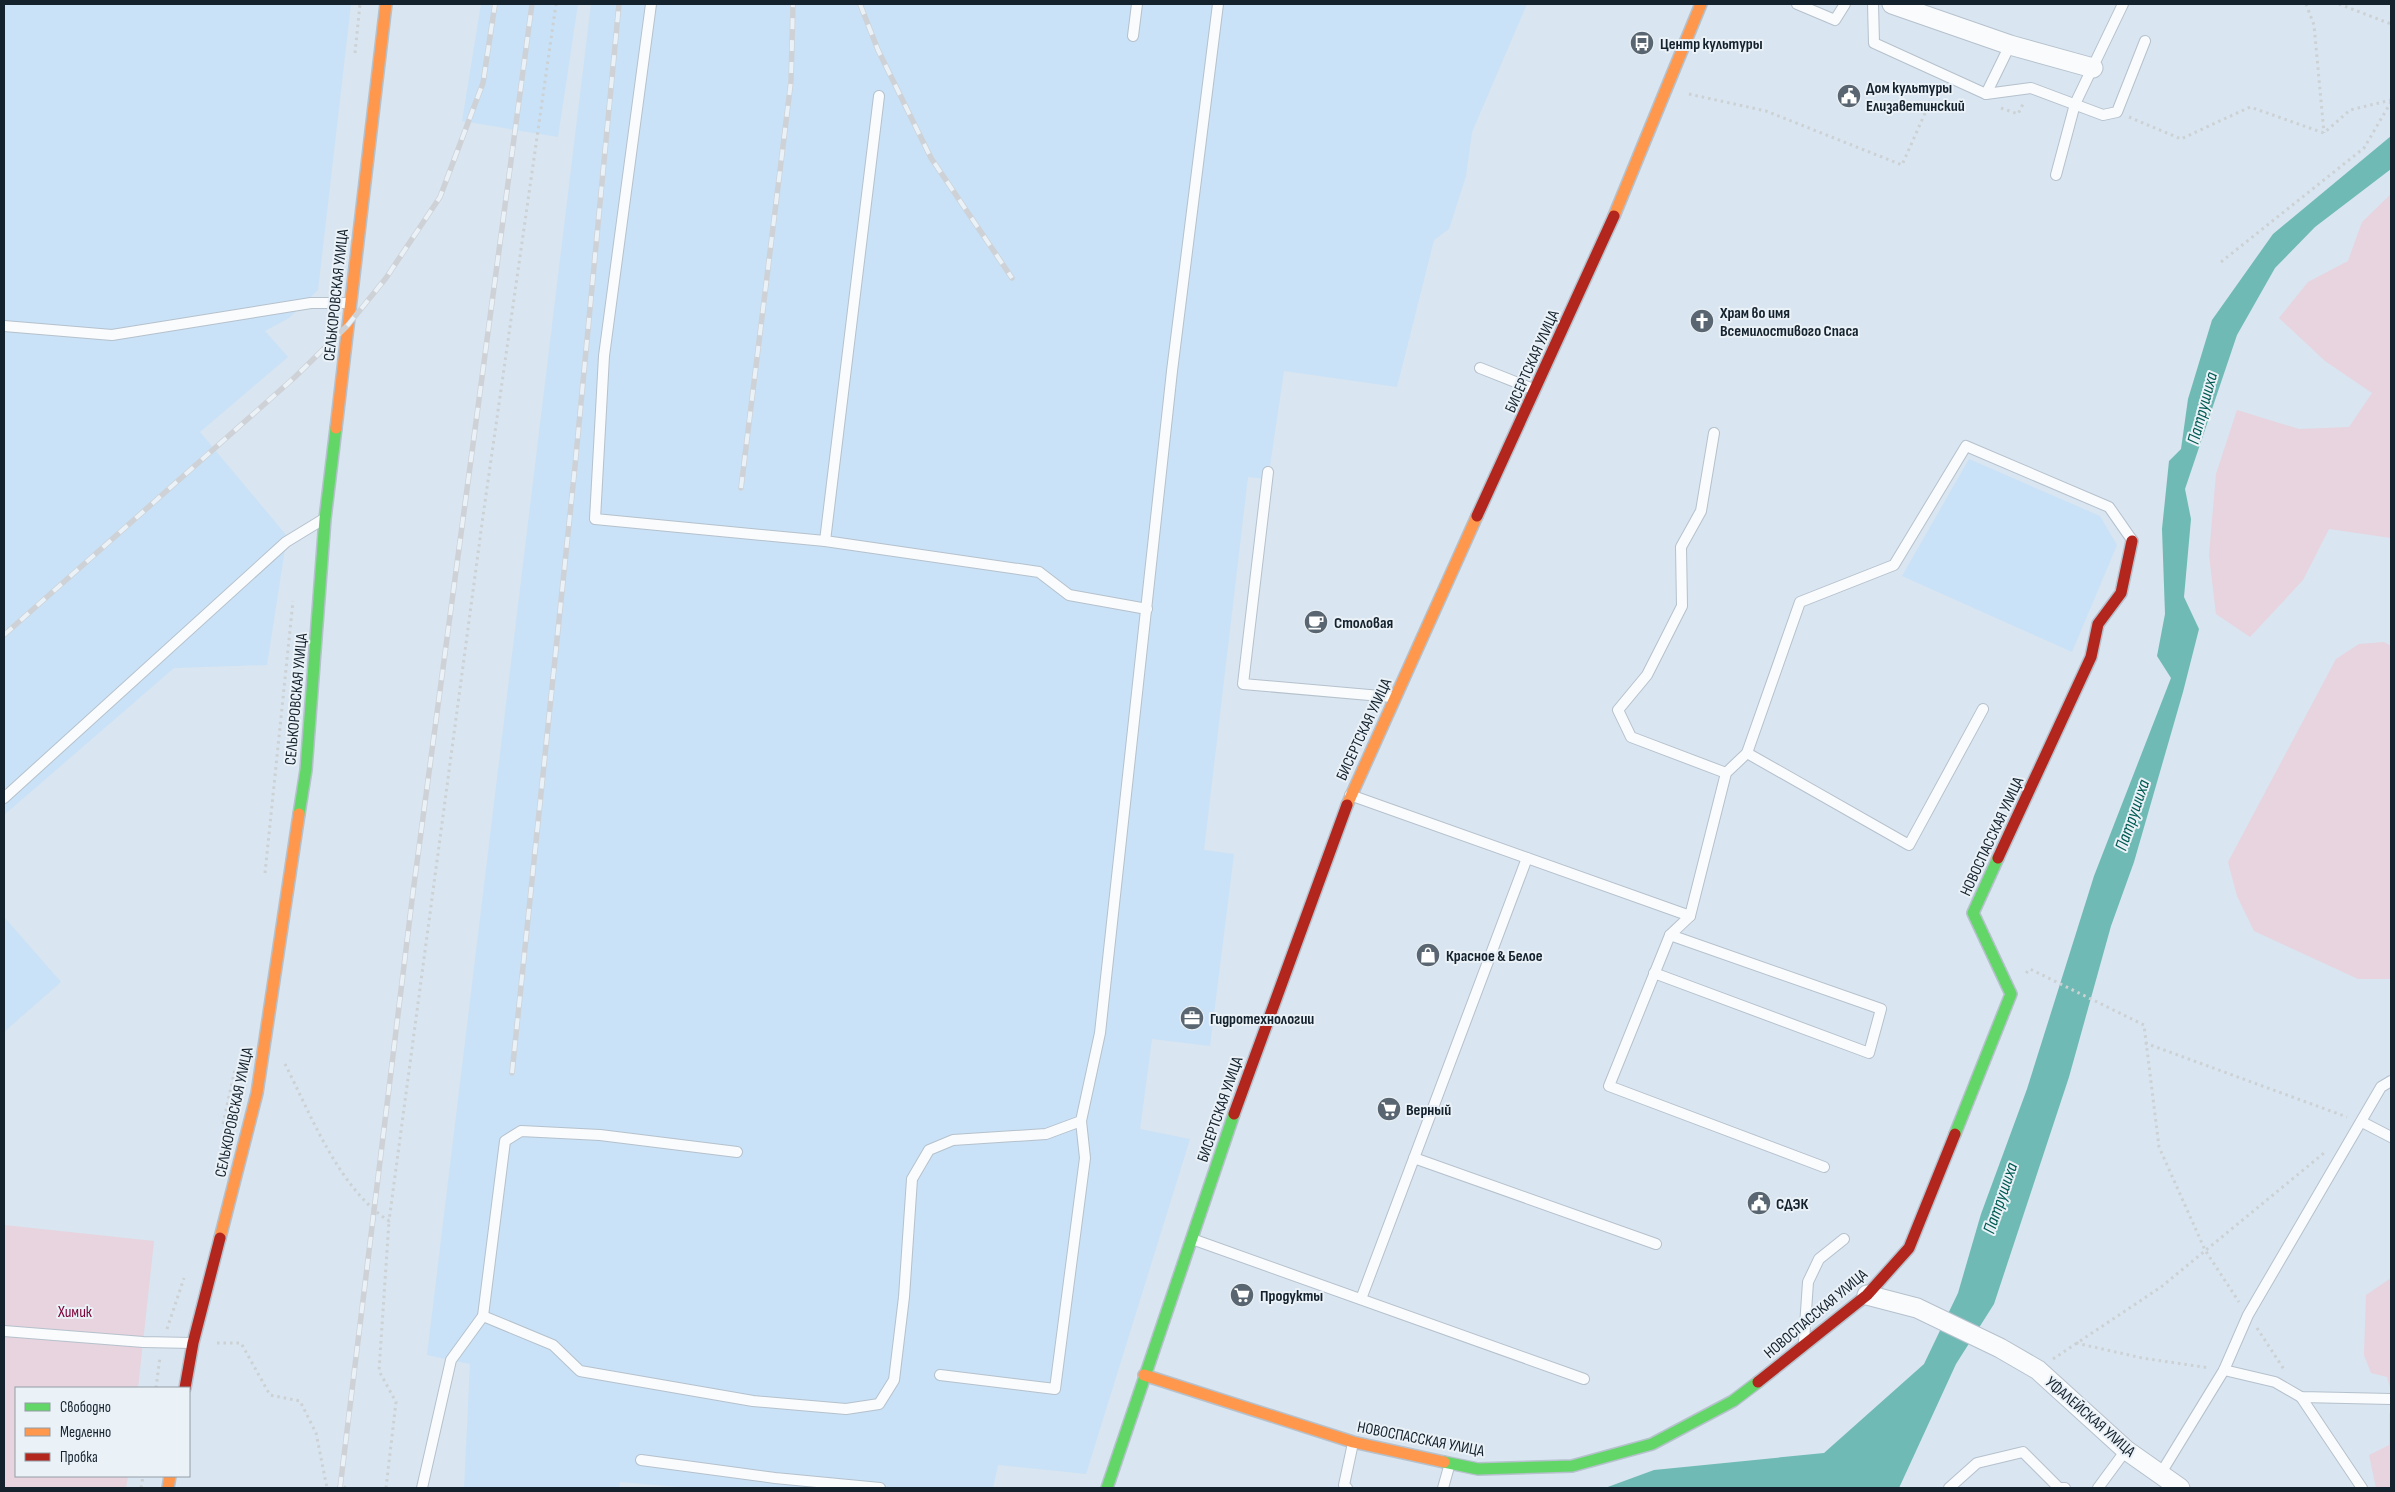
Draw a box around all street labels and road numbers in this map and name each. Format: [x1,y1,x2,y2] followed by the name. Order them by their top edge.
[320,228,353,362] street label: СЕЛЬКОРОВСКАЯ УЛИЦА
[1501,307,1564,416] street label: БИСЕРТСКАЯ УЛИЦА
[281,632,312,766] street label: СЕЛЬКОРОВСКАЯ УЛИЦА
[1332,676,1396,784] street label: БИСЕРТСКАЯ УЛИЦА
[1956,774,2028,899] street label: НОВОСПАССКАЯ УЛИЦА
[211,1045,258,1179] street label: СЕЛЬКОРОВСКАЯ УЛИЦА
[1193,1054,1247,1165] street label: БИСЕРТСКАЯ УЛИЦА
[1760,1265,1872,1363] street label: НОВОСПАССКАЯ УЛИЦА
[2041,1373,2139,1461] street label: УФАЛЕЙСКАЯ УЛИЦА
[1356,1418,1486,1461] street label: НОВОСПАССКАЯ УЛИЦА

